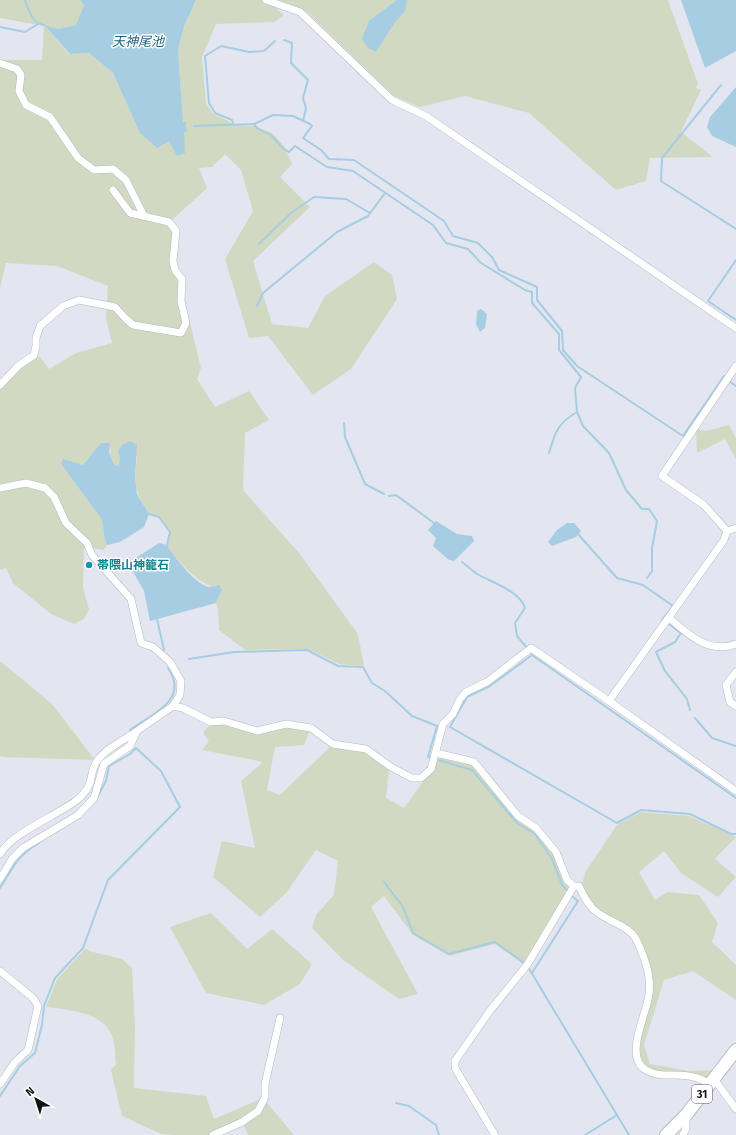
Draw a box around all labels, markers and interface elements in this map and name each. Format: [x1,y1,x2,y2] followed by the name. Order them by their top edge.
[112,34,166,49] water label: 天神尾池
[97,558,169,572] place label: 帯隈山神籠石
[84,560,94,570] marker: 帯隈山神籠石
[16,1079,56,1119] north arrow
[23,1084,37,1099] text: N
[692,1085,712,1103] road number: 31

